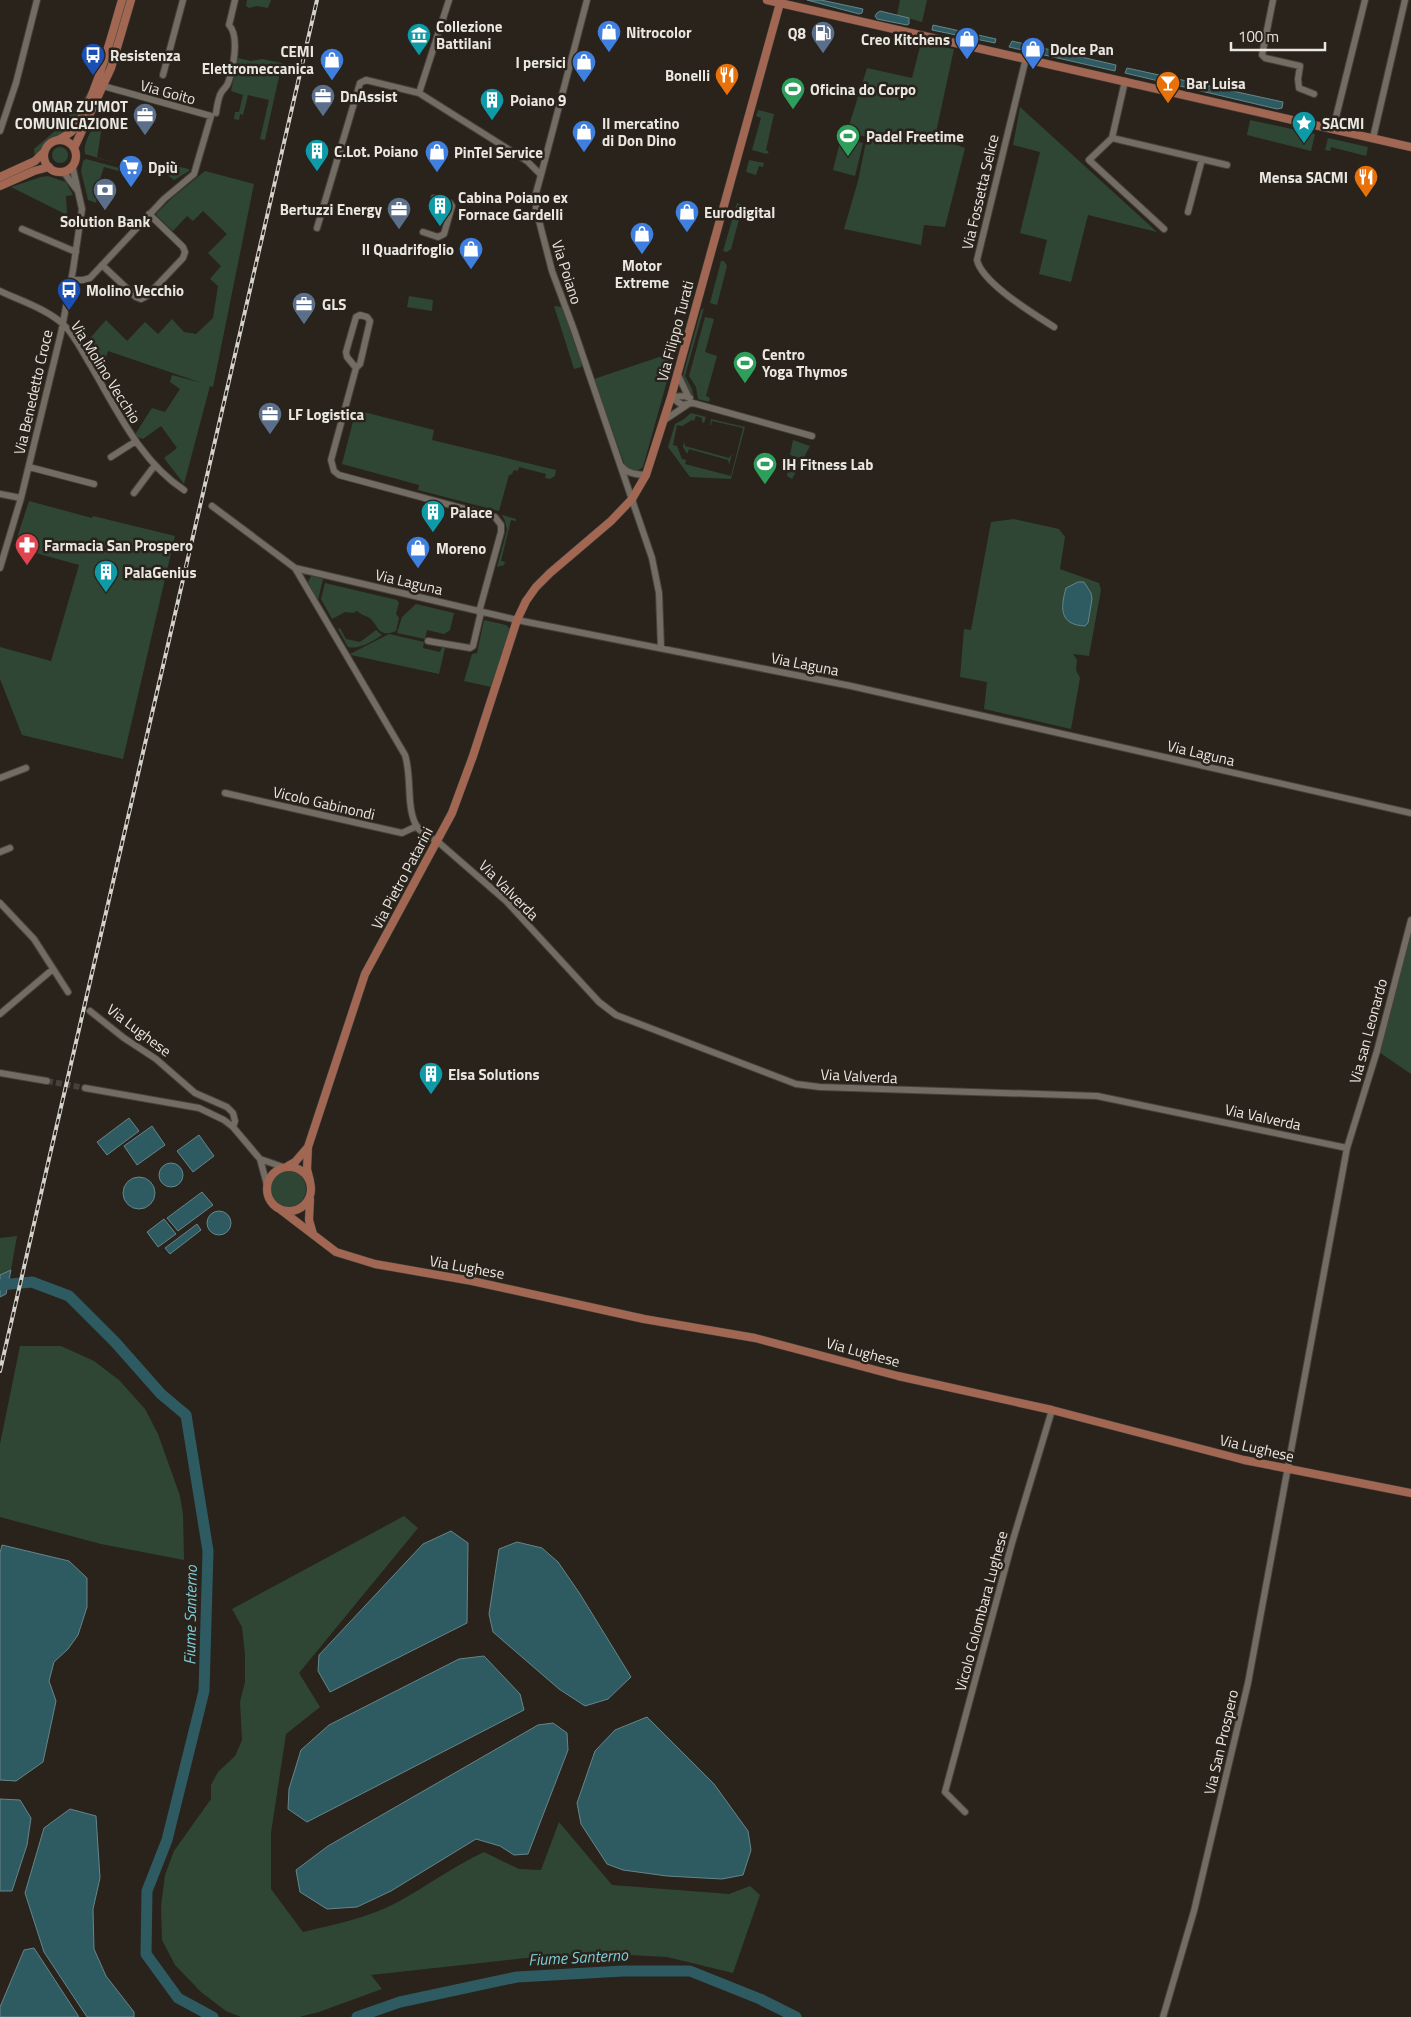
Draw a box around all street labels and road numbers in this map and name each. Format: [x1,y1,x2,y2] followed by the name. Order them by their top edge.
[138,74,198,110] street label: Via Goito
[956,132,1004,252] street label: Via Fossetta Selice
[546,237,588,307] street label: Via Poiano
[650,278,700,384] street label: Via Filippo Turati
[65,316,147,428] street label: Via Molino Vecchio
[7,327,59,457] street label: Via Benedetto Croce
[373,563,446,601] street label: Via Laguna
[769,646,841,682] street label: Via Laguna
[1165,734,1238,772] street label: Via Laguna
[271,780,377,826] street label: Vicolo Gabinondi
[365,823,439,933] street label: Via Pietro Patarini
[474,855,545,926] street label: Via Valverda
[1343,976,1393,1086] street label: Via san Leonardo
[102,998,176,1062] street label: Via Lughese
[820,1062,899,1090] street label: Via Valverda
[1223,1098,1304,1136] street label: Via Valverda
[428,1249,506,1285] street label: Via Lughese
[823,1331,903,1373] street label: Via Lughese
[1217,1428,1297,1468] street label: Via Lughese
[948,1528,1014,1694] street label: Vicolo Colombara Lughese
[1198,1687,1244,1797] street label: Via San Prospero

